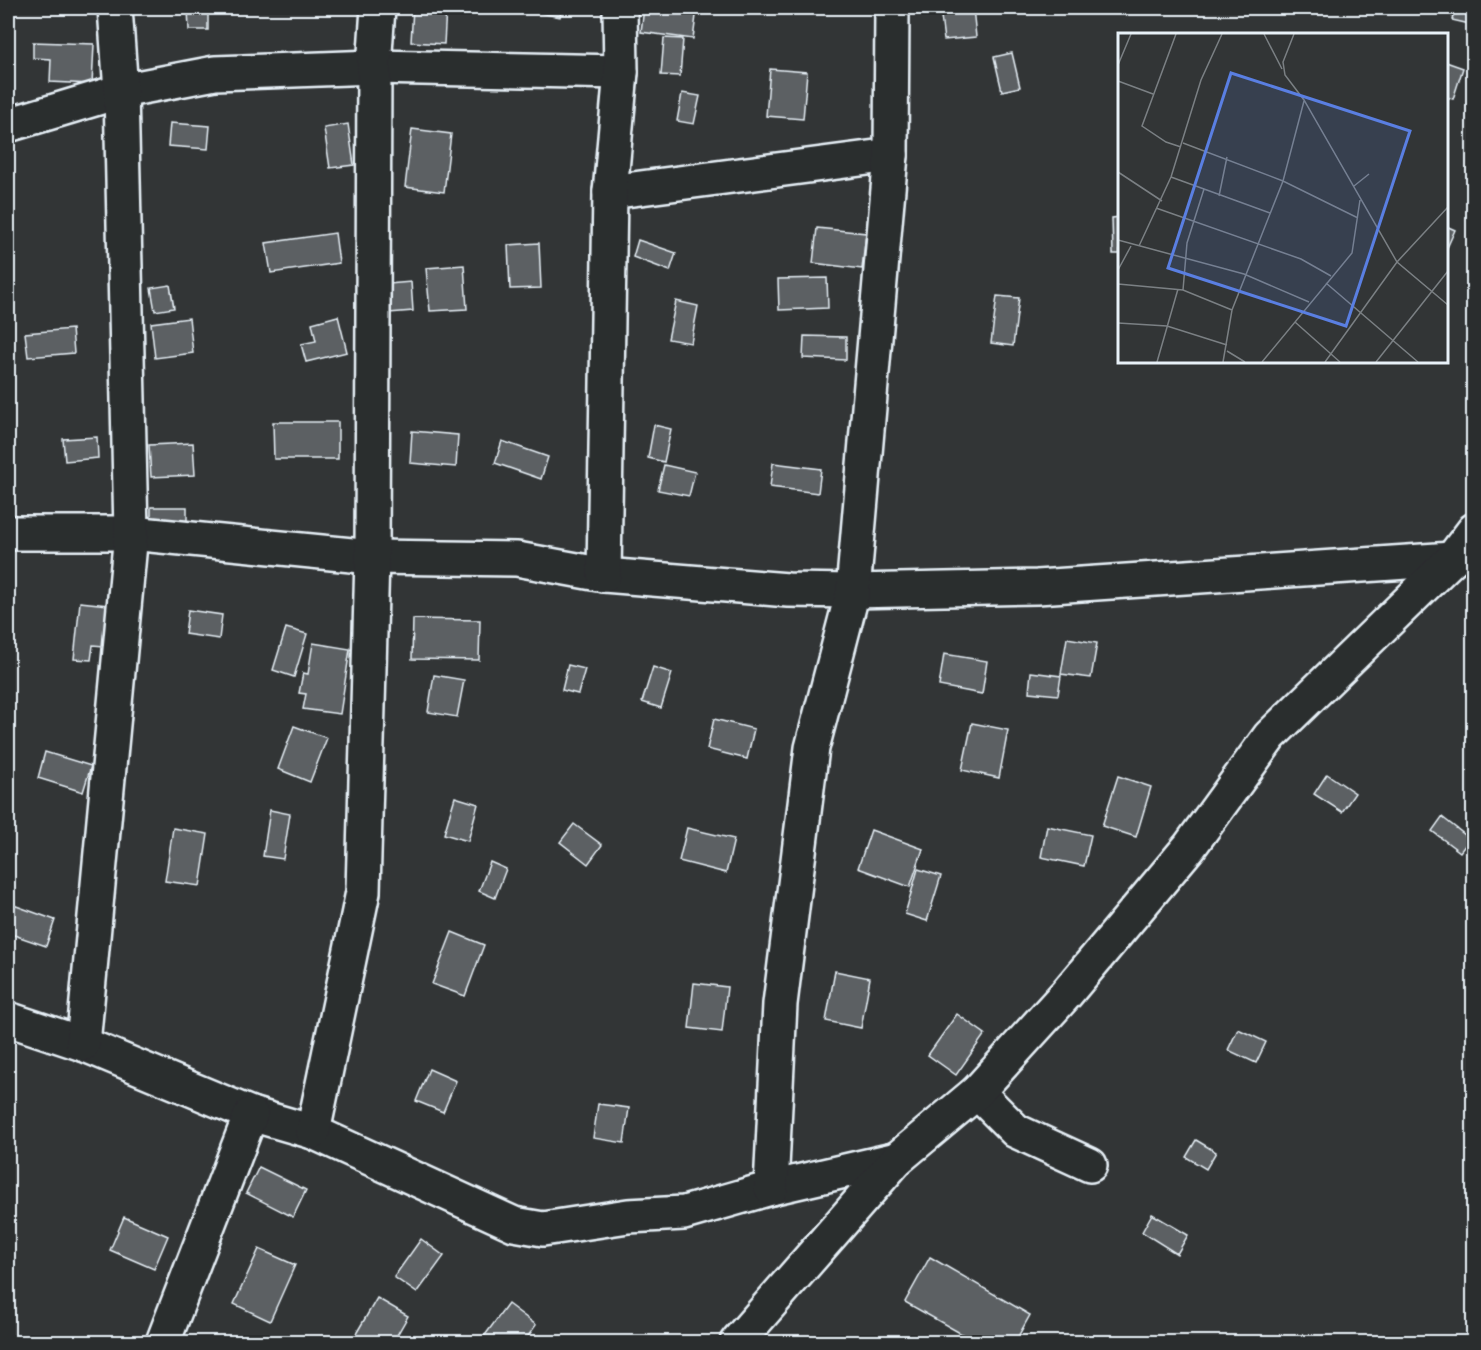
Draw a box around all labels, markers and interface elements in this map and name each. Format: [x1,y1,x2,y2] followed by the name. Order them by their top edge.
[1118,33,1448,363] inset map

